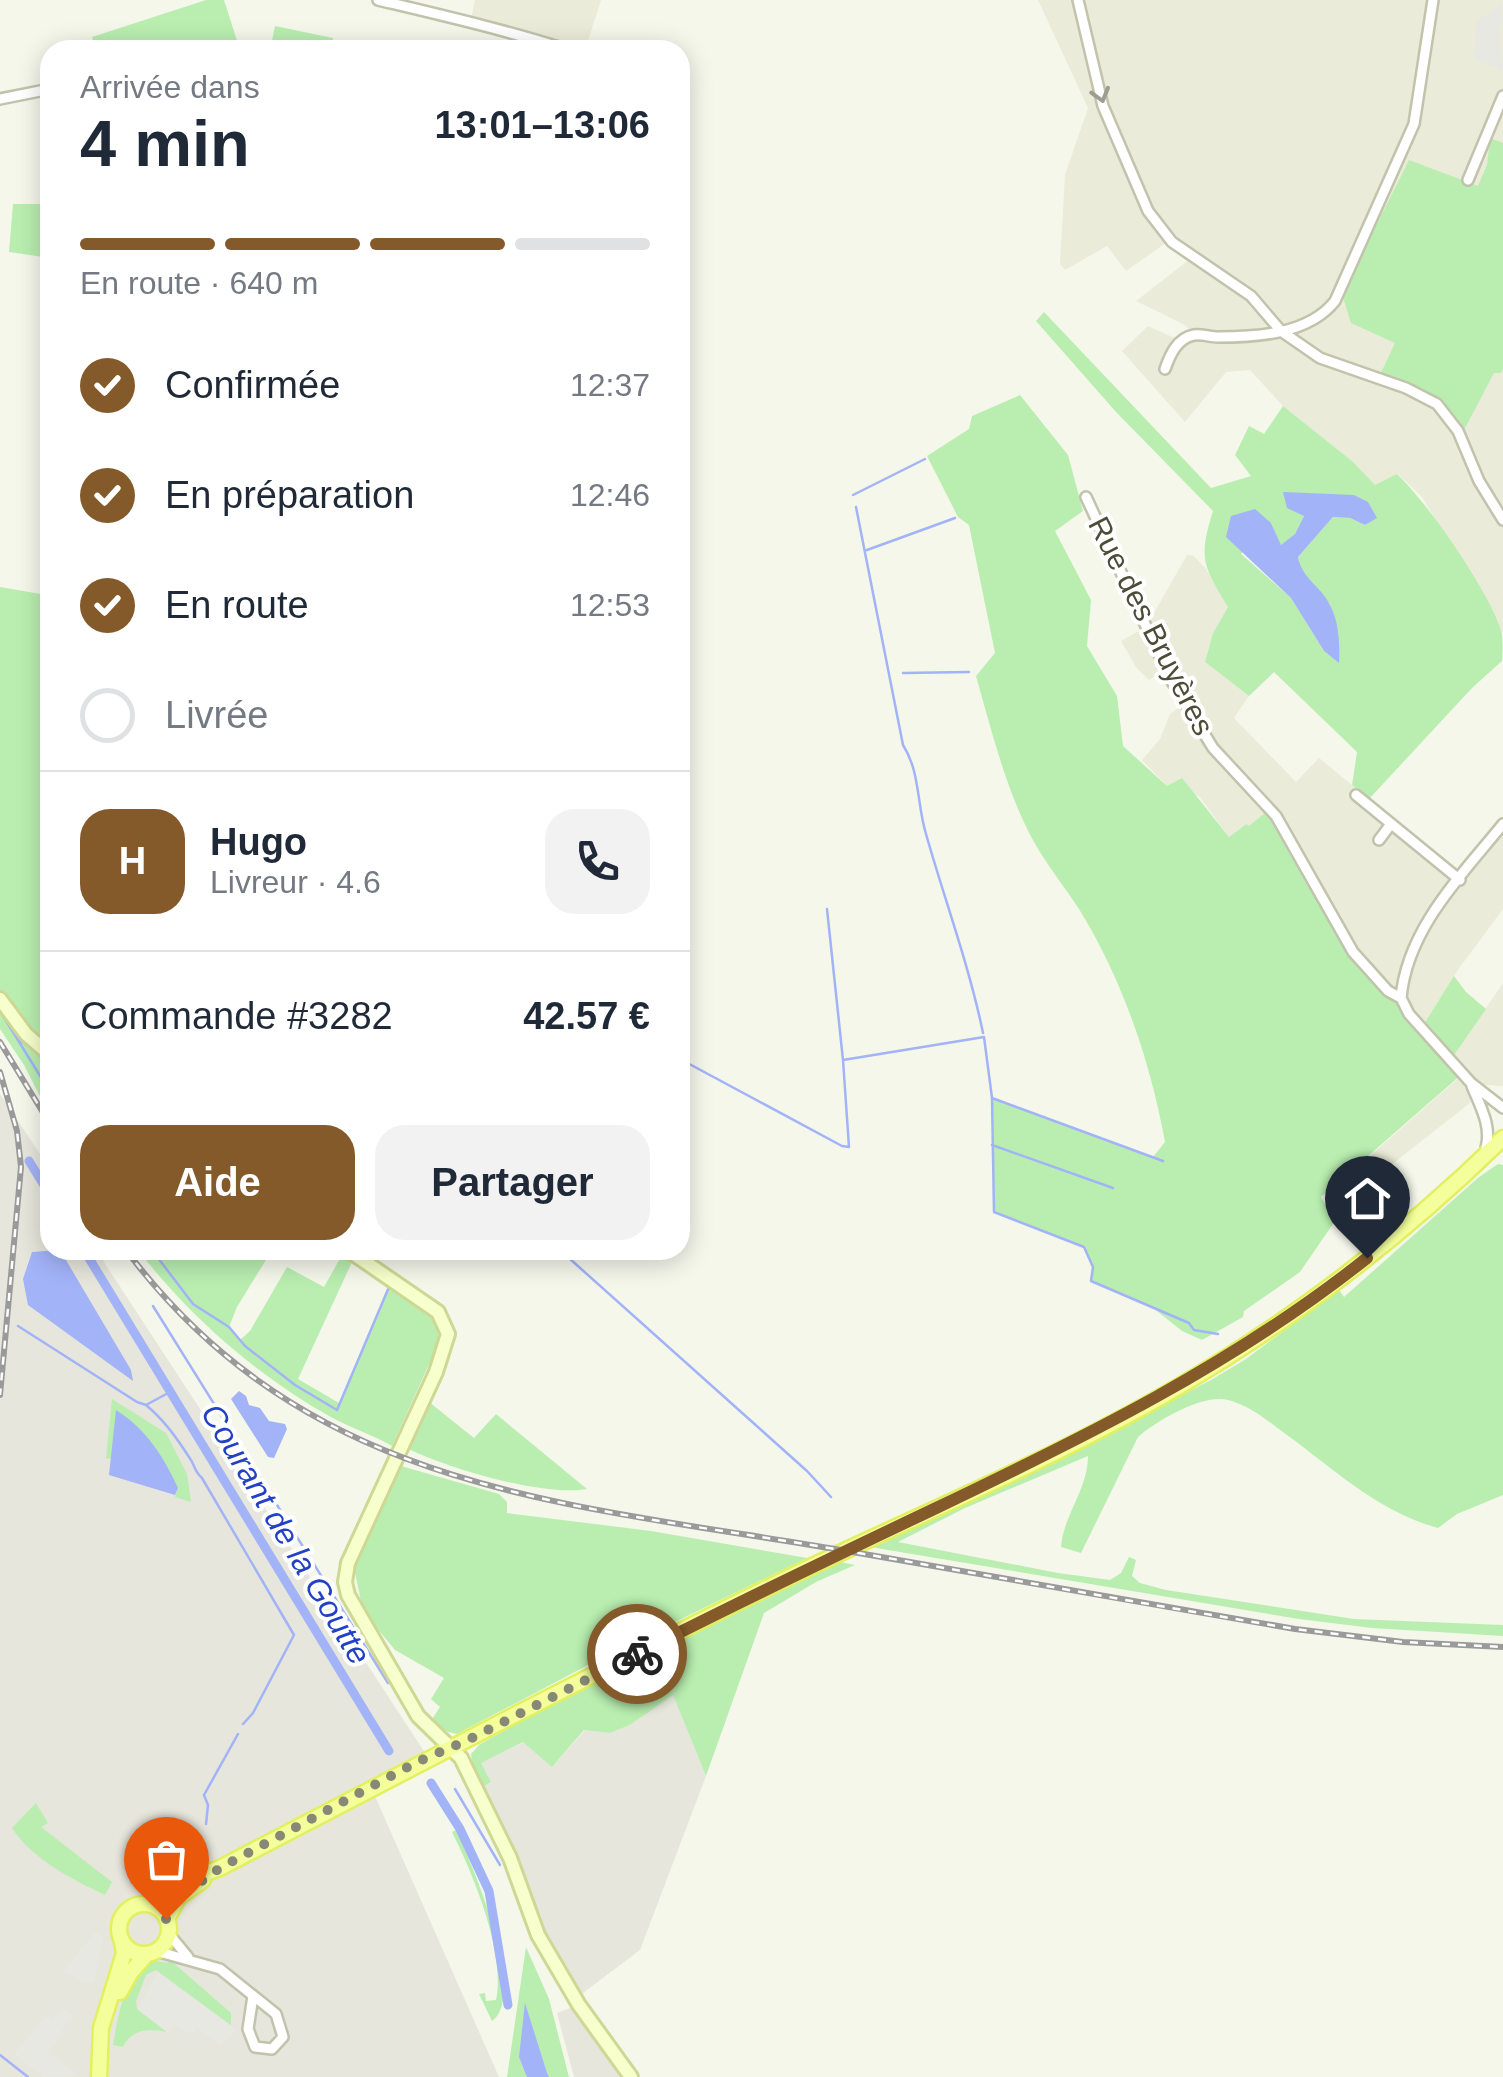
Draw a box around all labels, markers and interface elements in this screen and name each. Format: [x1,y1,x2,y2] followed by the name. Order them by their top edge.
[80,69,260,105] text: Arrivée dans
[1090,85,1111,103] one-way arrow
[434,104,650,146] text: 13:01–13:06
[80,107,250,180] text: 4 min
[80,265,318,301] text: En route · 640 m
[80,358,135,413] icon: check
[165,364,340,406] text: Confirmée
[570,367,650,403] text: 12:37
[80,468,135,523] icon: check
[165,474,414,516] text: En préparation
[570,477,650,513] text: 12:46
[1082,511,1221,740] street label: Rue des Bruyères
[80,578,135,633] icon: check
[165,584,309,626] text: En route
[570,587,650,623] text: 12:53
[165,694,269,736] text: Livrée
[545,809,650,914] button: phone
[210,821,307,863] text: Hugo
[119,840,146,882] text: H
[210,864,381,900] text: Livreur · 4.6
[80,995,393,1037] text: Commande #3282
[523,995,650,1037] text: 42.57 €
[80,1125,355,1240] button: Aide
[375,1125,650,1240] button: Partager
[1325,1156,1410,1259] pin
[1340,1171,1395,1226] icon: home
[194,1397,378,1671] water label: Courant de la Goutte
[587,1604,687,1704] courier
[610,1627,665,1682] icon: bike
[124,1817,209,1920] pin
[139,1832,194,1887] icon: bag

